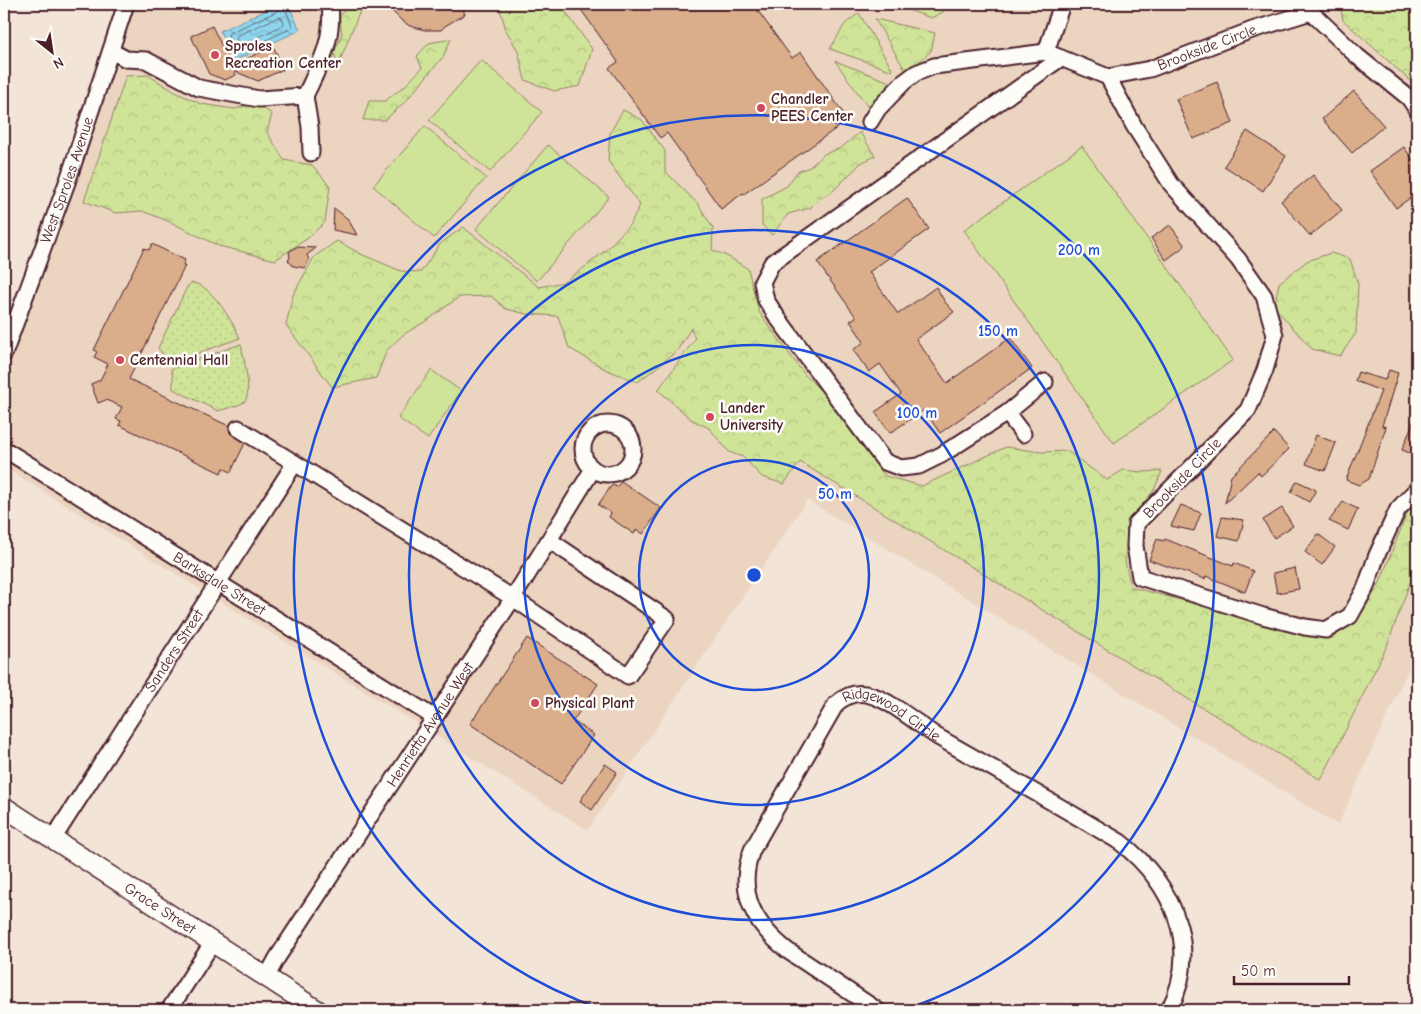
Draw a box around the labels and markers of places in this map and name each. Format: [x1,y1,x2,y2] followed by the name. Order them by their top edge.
[225,37,341,72] place label: Sproles Recreation Center
[209,49,221,61] marker: Sproles Recreation Center
[771,90,853,125] place label: Chandler PEES Center
[755,102,767,114] marker: Chandler PEES Center
[130,351,228,369] place label: Centennial Hall
[114,354,126,366] marker: Centennial Hall
[720,399,783,434] place label: Lander University
[704,411,716,423] marker: Lander University
[745,566,763,584] centre of rings
[545,694,635,712] place label: Physical Plant
[529,697,541,709] marker: Physical Plant

